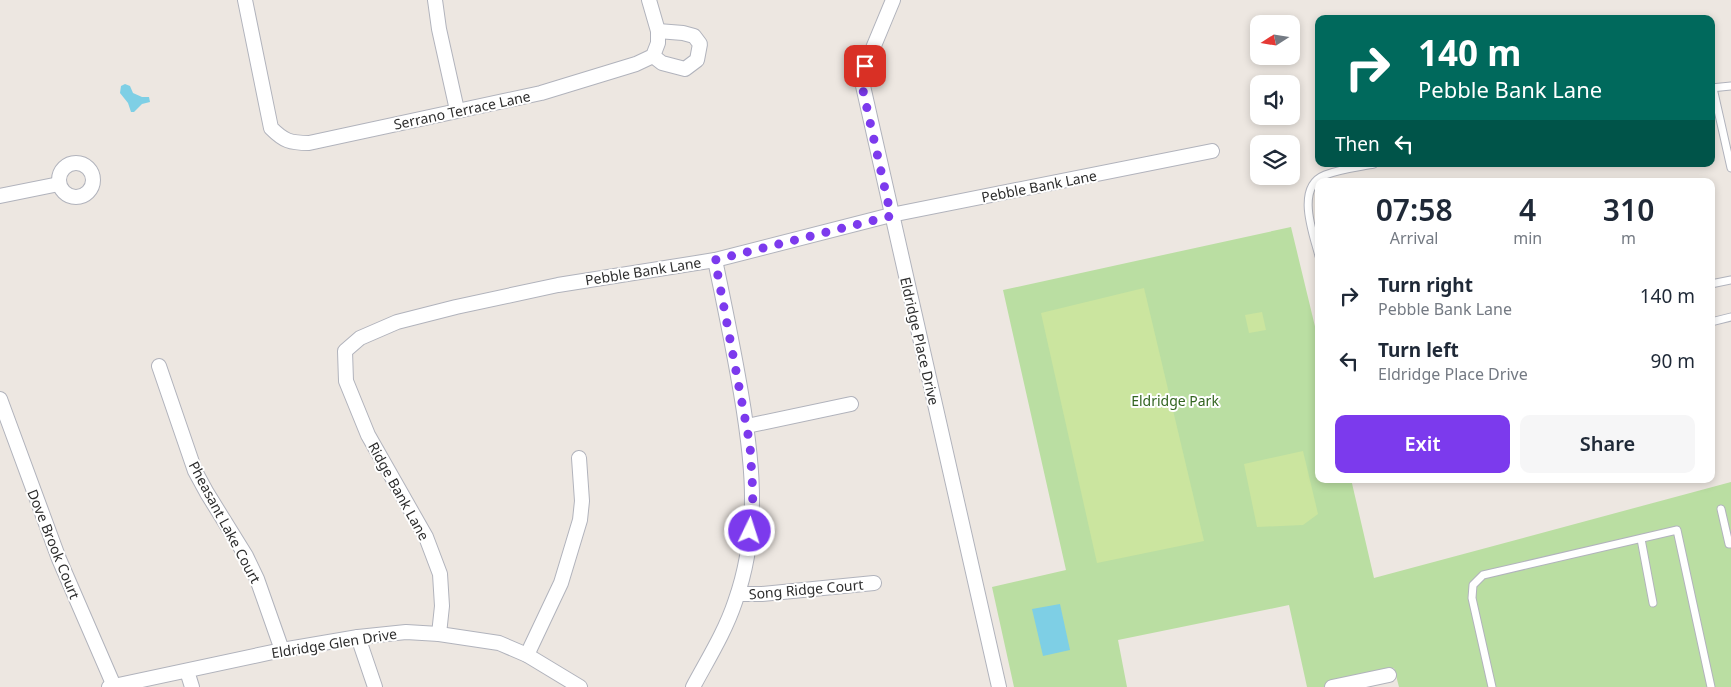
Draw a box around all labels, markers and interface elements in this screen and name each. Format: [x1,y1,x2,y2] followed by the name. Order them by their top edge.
[1250,15,1300,65] north arrow
[1250,15,1300,185] map controls
[1418,29,1521,76] text: 140 m
[1335,35,1400,100] icon: right
[844,45,886,87] pin
[851,52,879,80] icon: arrive
[1418,74,1602,104] text: Pebble Bank Lane
[1250,75,1300,125] button: sound
[392,86,532,134] street label: Serrano Terrace Lane
[1390,130,1418,158] icon: left
[1335,131,1380,157] text: Then
[1250,135,1300,185] button: layers
[980,165,1098,207] street label: Pebble Bank Lane
[1376,189,1453,230] text: 07:58
[1519,189,1536,230] text: 4
[1603,189,1654,230] text: 310
[1390,227,1439,249] text: Arrival
[1513,227,1542,249] text: min
[1621,227,1636,249] text: m
[584,252,702,290] street label: Pebble Bank Lane
[1378,272,1473,298] text: Turn right
[896,275,944,407] street label: Eldridge Place Drive
[1335,282,1363,310] icon: right
[1640,283,1695,309] text: 140 m
[1378,298,1512,320] text: Pebble Bank Lane
[1378,337,1459,363] text: Turn left
[1335,347,1363,375] icon: left
[1651,348,1695,374] text: 90 m
[1378,363,1528,385] text: Eldridge Place Drive
[1131,391,1219,410] park label: Eldridge Park
[1335,415,1510,473] button: Exit
[1520,415,1695,473] button: Share
[364,438,434,544] street label: Ridge Bank Lane
[185,458,265,586] street label: Pheasant Lake Court
[23,486,85,602] street label: Dove Brook Court
[723,504,775,556] position arrow
[748,575,864,603] street label: Song Ridge Court
[270,624,398,662] street label: Eldridge Glen Drive

